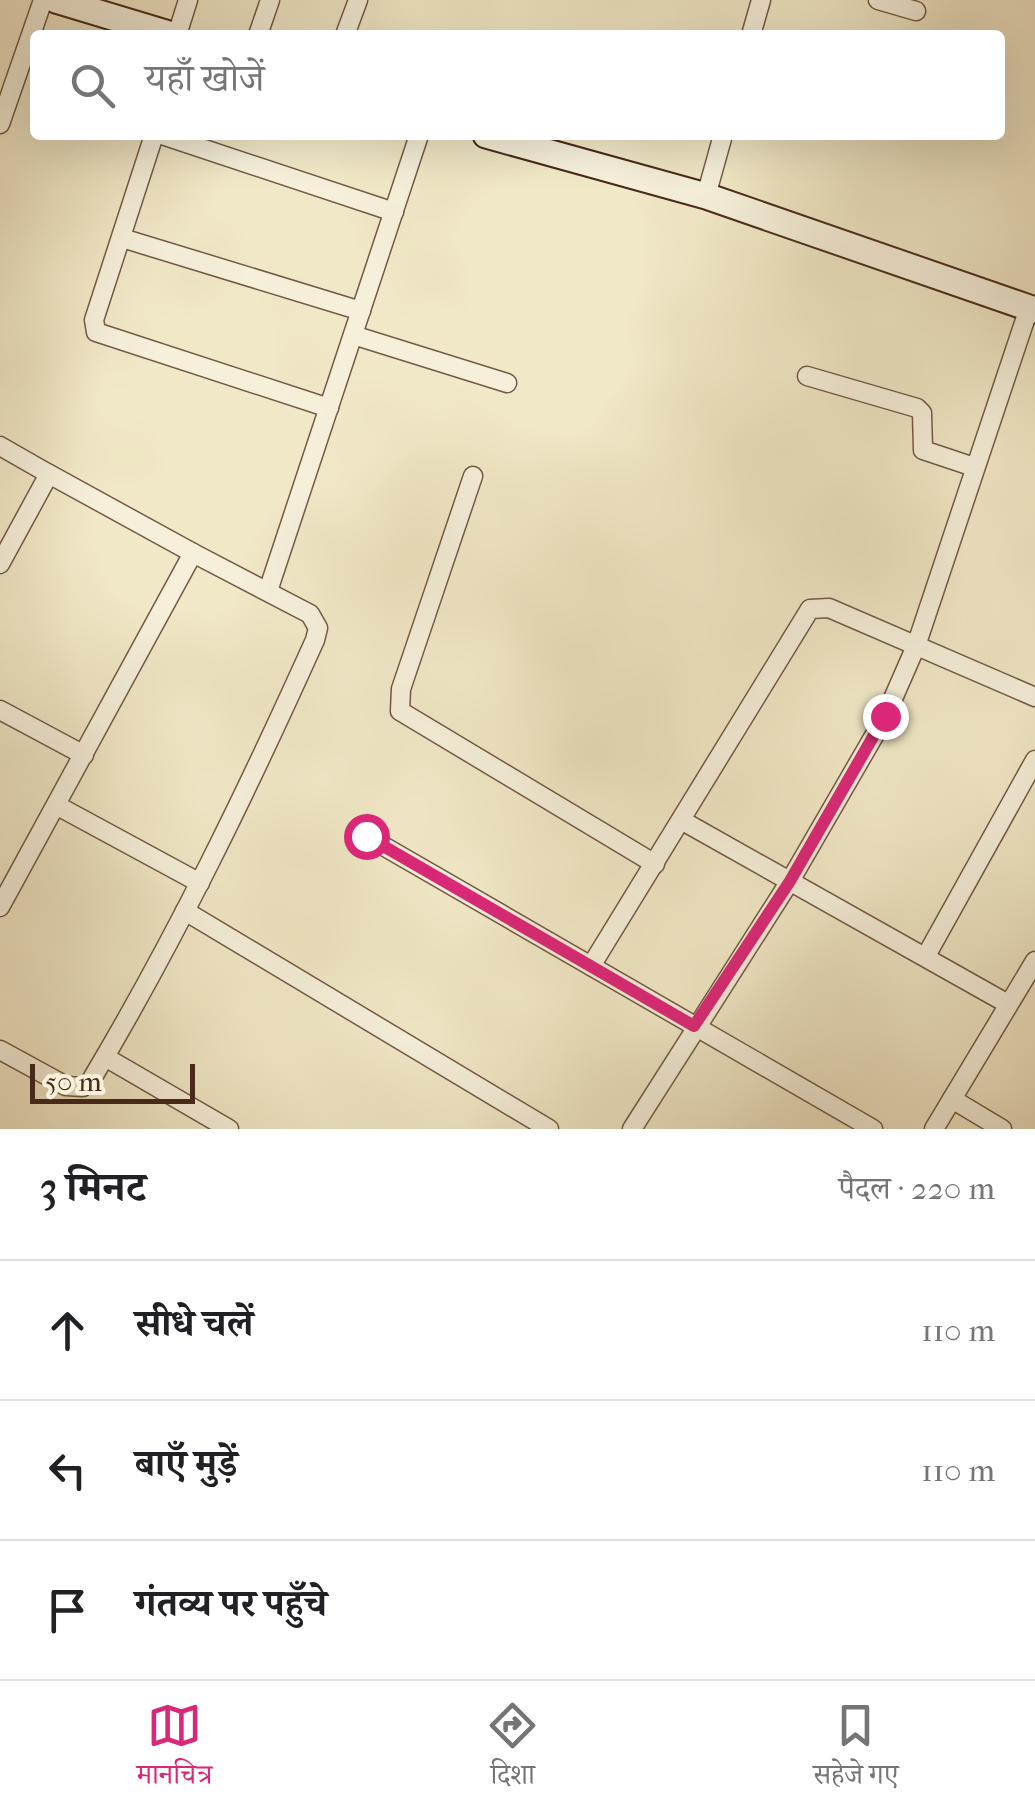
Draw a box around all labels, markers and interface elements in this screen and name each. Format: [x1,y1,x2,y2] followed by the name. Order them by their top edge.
[30,30,1005,140] search box
[145,56,264,101] text: यहाँ खोजें
[65,58,120,113] icon: search
[863,694,909,740] route end
[344,814,390,860] route start
[30,1059,195,1104] scale bar
[45,1065,102,1098] text: 50 m
[40,1163,146,1212] text: 3 मिनट
[838,1170,995,1207] text: पैदल · 220 m
[135,1301,253,1346] text: सीधे चलें
[40,1303,95,1358] icon: ahead
[921,1312,995,1349] text: 110 m
[135,1441,237,1486] text: बाएँ मुड़ें
[40,1443,95,1498] icon: left
[921,1452,995,1489] text: 110 m
[135,1581,327,1626] text: गंतव्य पर पहुँचे
[40,1583,95,1638] icon: arrive
[136,1698,212,1802] tab: मानचित्र
[485,1698,540,1802] tab: दिशा
[813,1698,899,1802] tab: सहेजे गए

